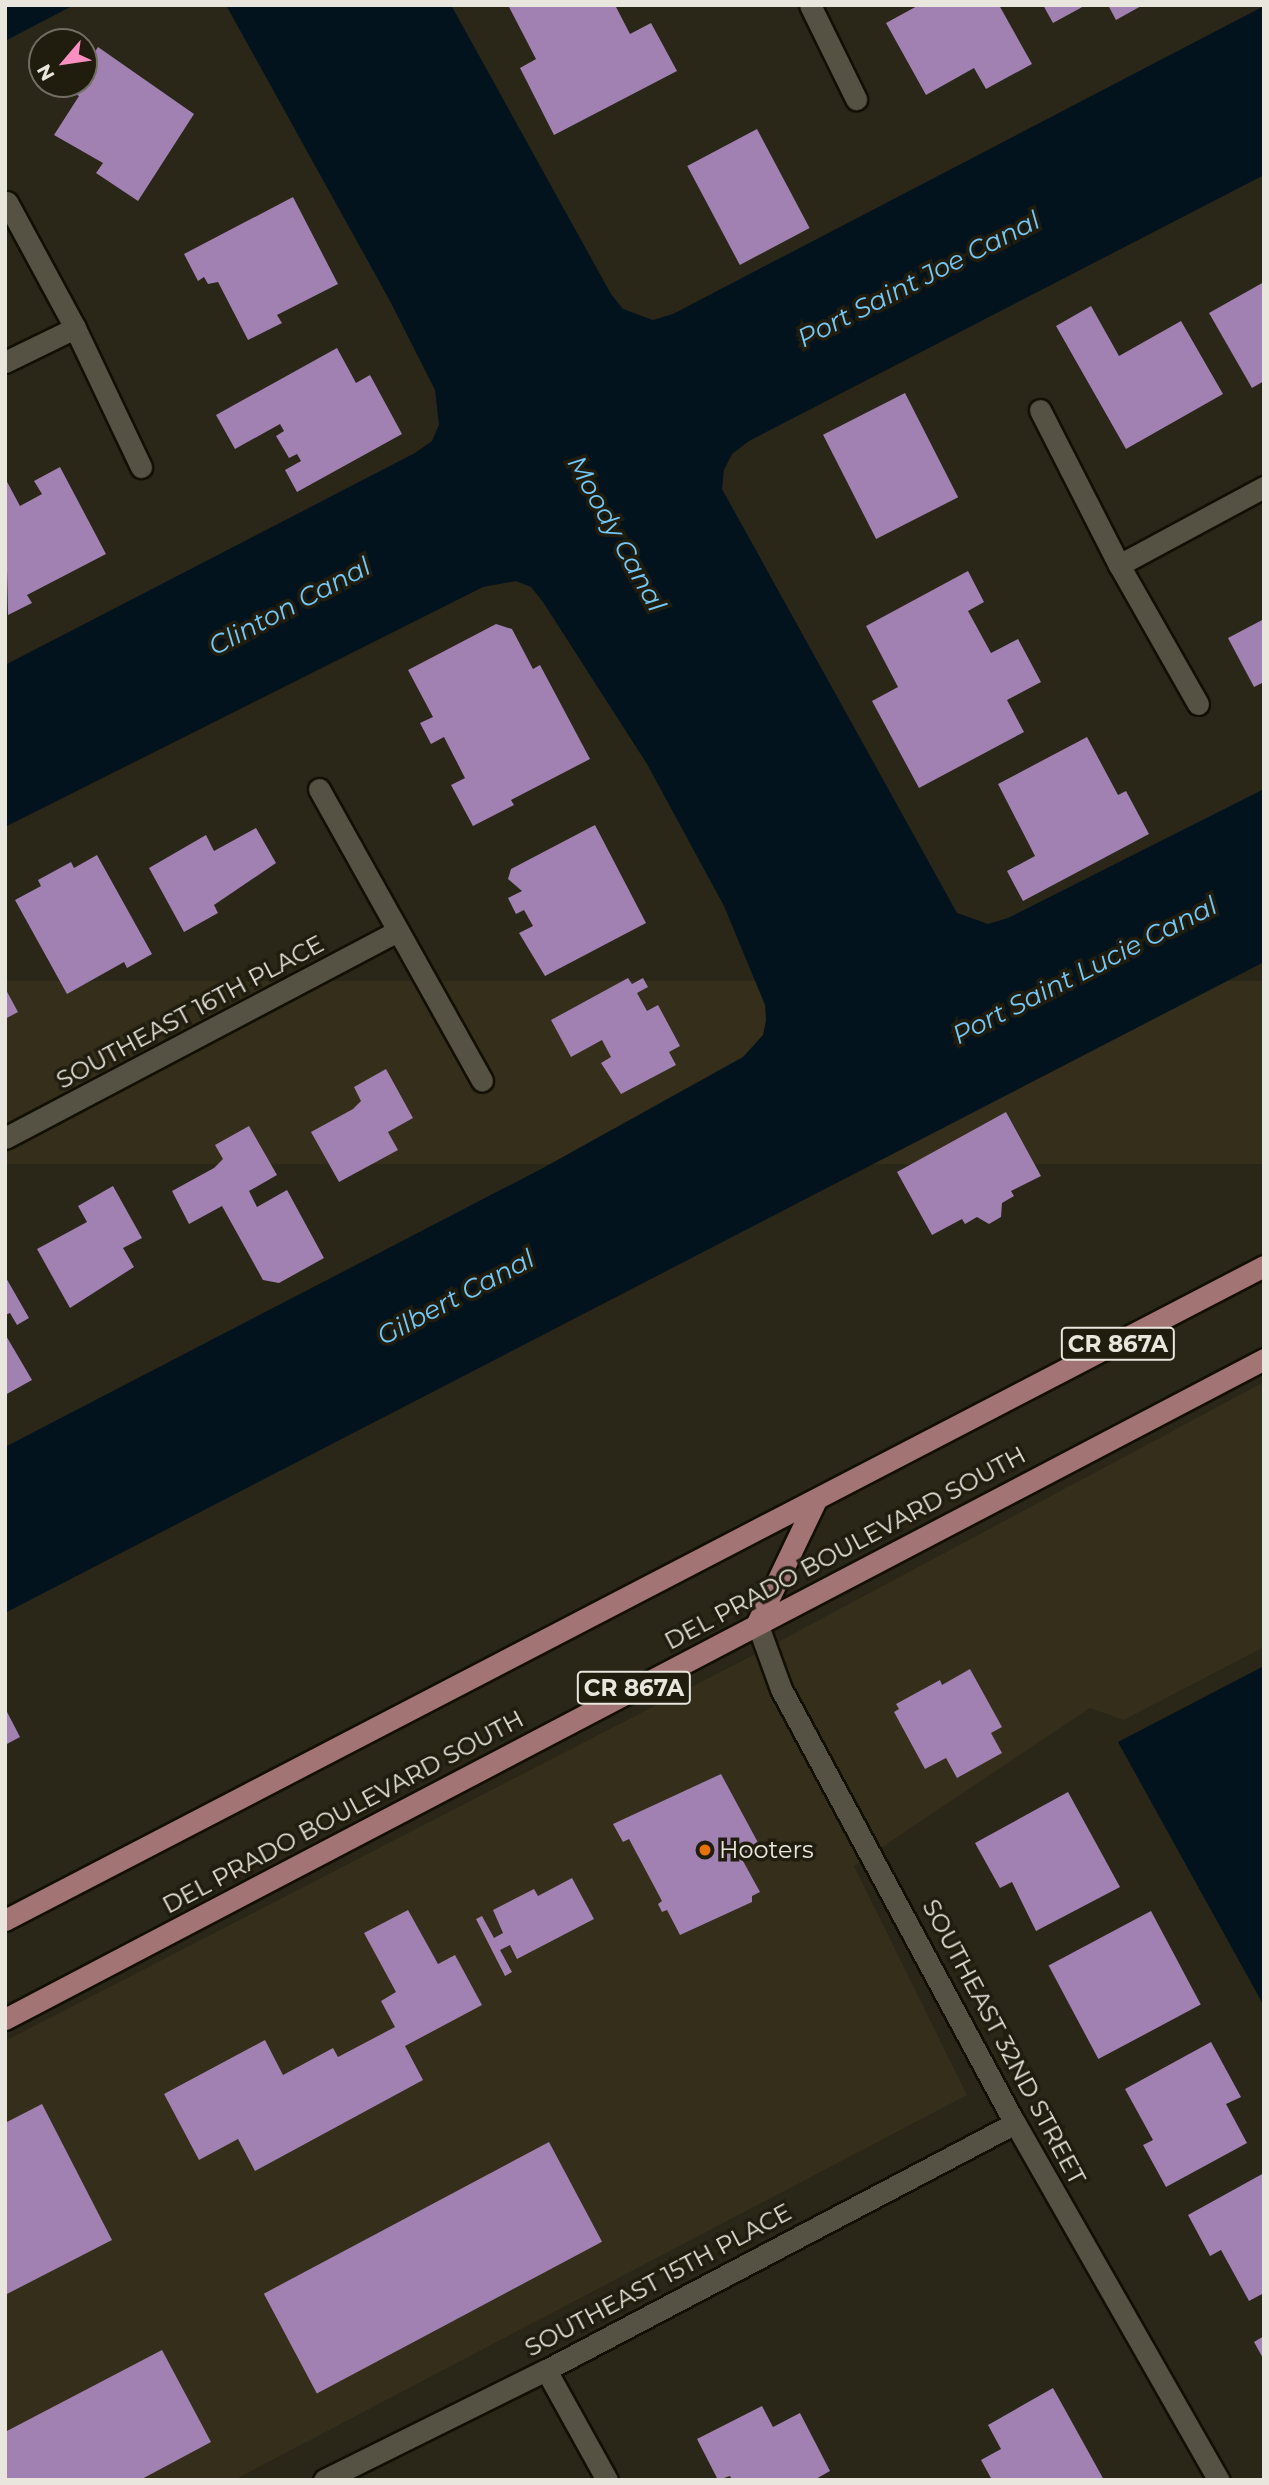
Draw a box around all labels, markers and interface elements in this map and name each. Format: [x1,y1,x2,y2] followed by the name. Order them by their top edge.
[28,28,98,98] north arrow
[32,60,60,85] text: N
[793,205,1045,355] water label: Port Saint Joe Canal
[560,450,672,618] water label: Moody Canal
[204,551,376,663] water label: Clinton Canal
[947,891,1223,1051] water label: Port Saint Lucie Canal
[51,929,329,1095] street label: SOUTHEAST 16TH PLACE
[372,1243,540,1353] water label: Gilbert Canal
[1060,1324,1176,1364] road number: CR 867A
[660,1440,1030,1656] street label: DEL PRADO BOULEVARD SOUTH
[576,1668,692,1708] road number: CR 867A
[158,1704,528,1920] street label: DEL PRADO BOULEVARD SOUTH
[719,1836,814,1864] place label: Hooters
[697,1842,713,1858] marker: Hooters
[916,1894,1092,2190] street label: SOUTHEAST 32ND STREET
[520,2197,796,2363] street label: SOUTHEAST 15TH PLACE

